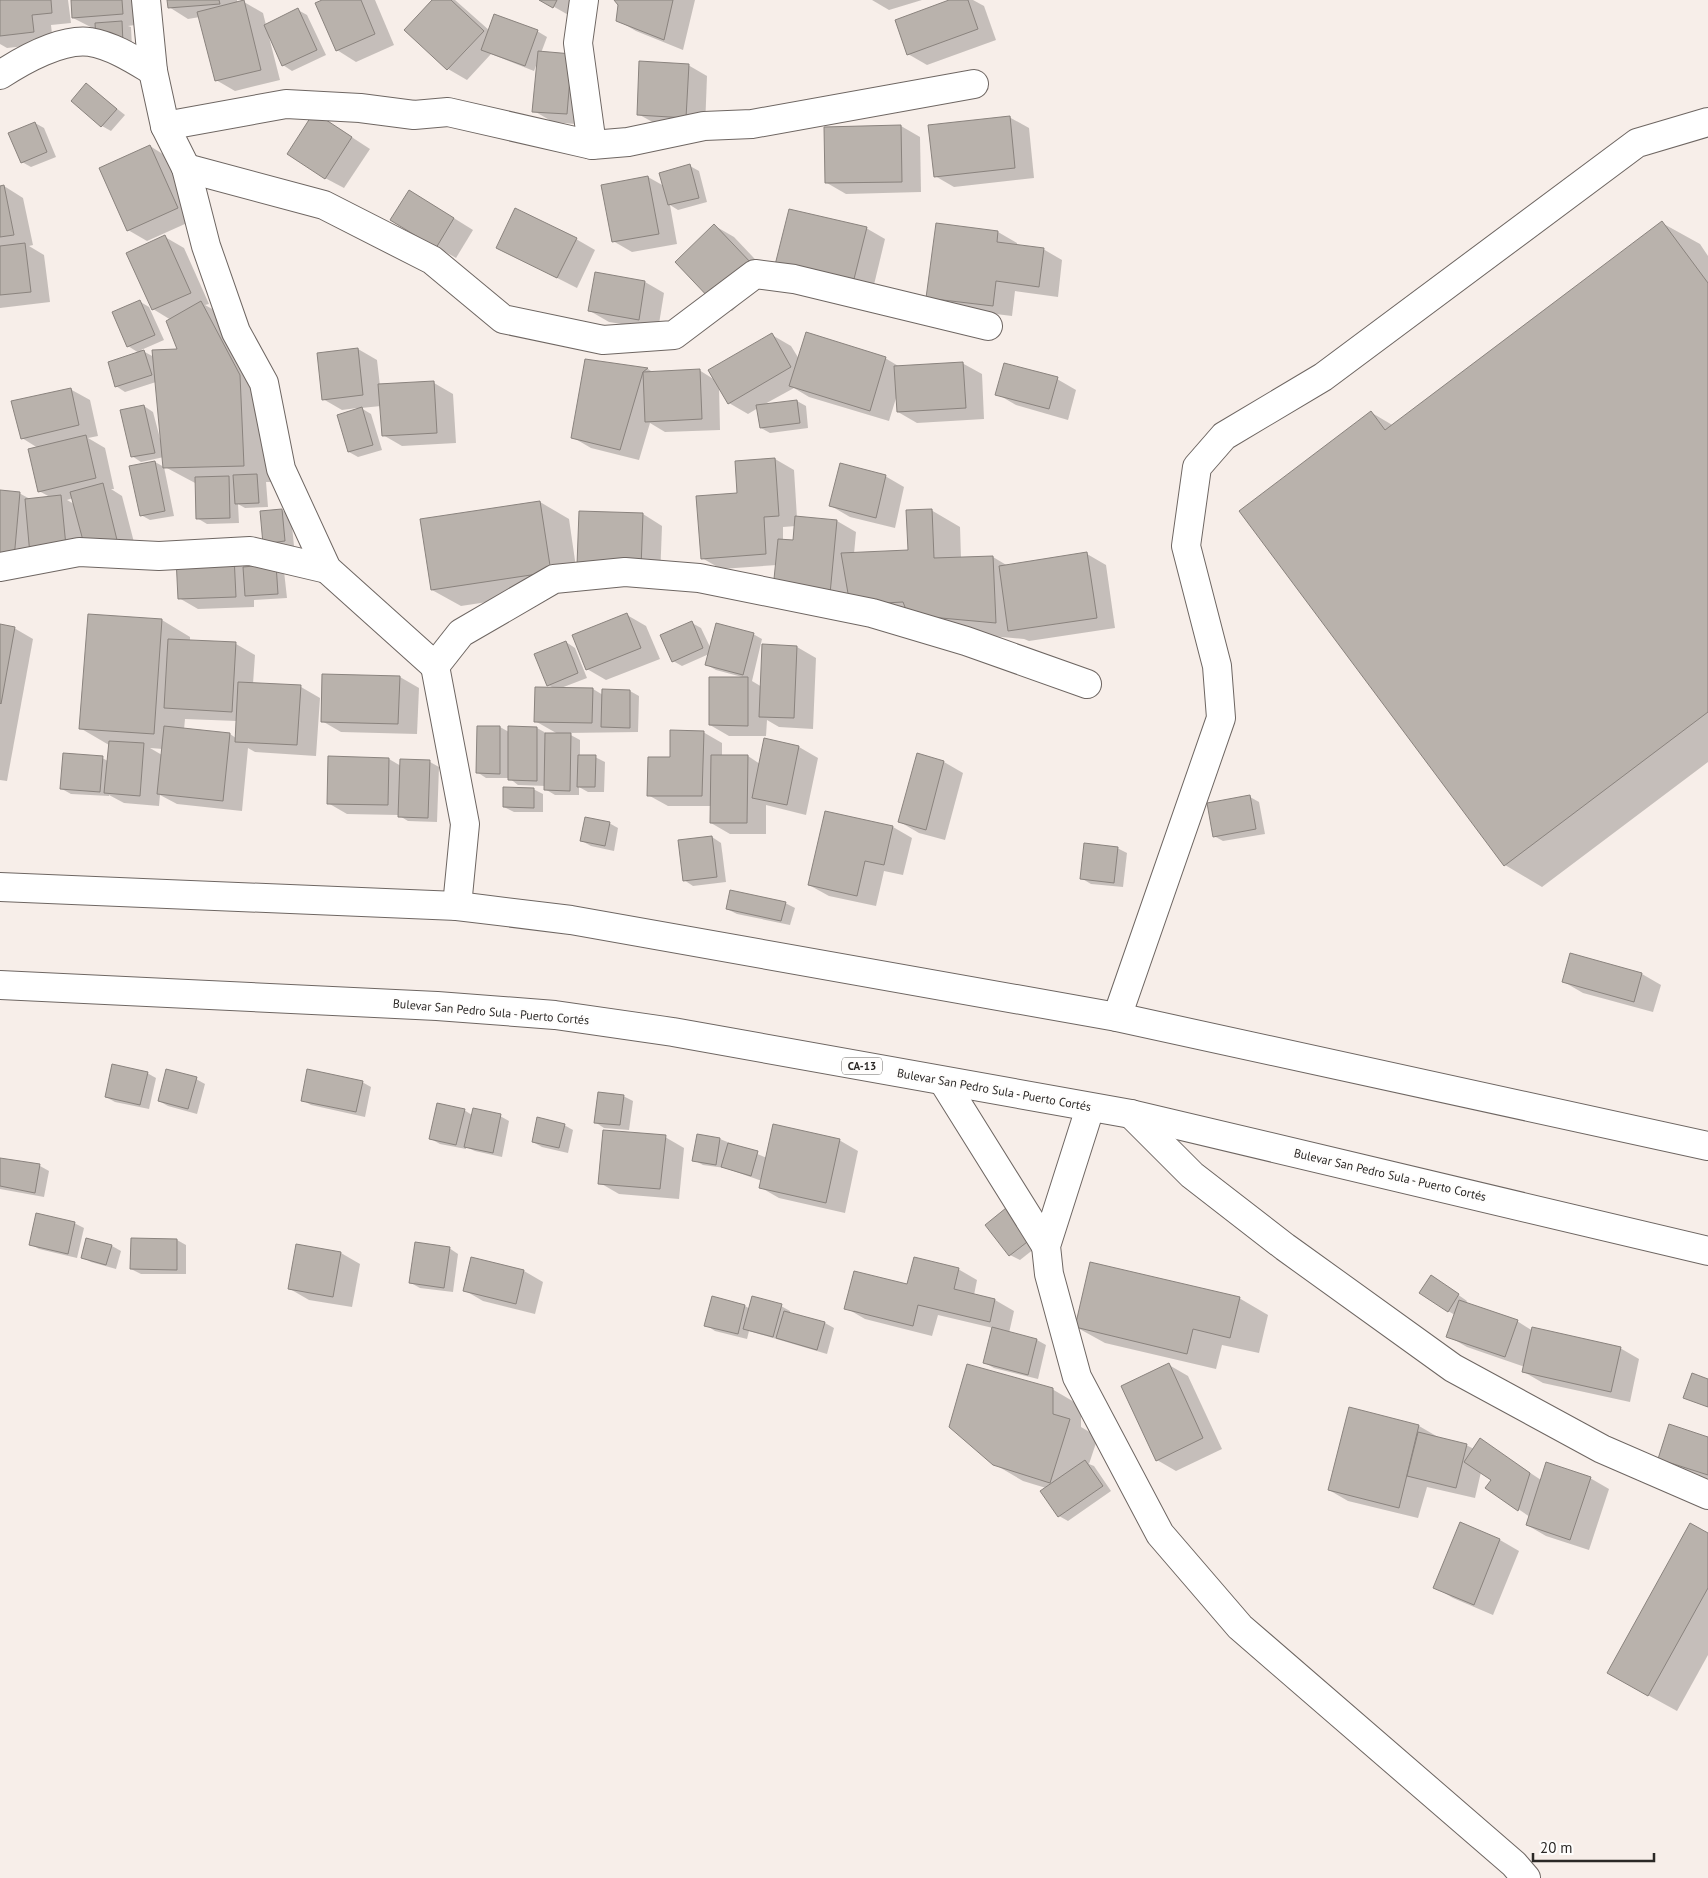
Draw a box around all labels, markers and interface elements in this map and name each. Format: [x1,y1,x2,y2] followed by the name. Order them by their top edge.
[392,995,590,1028] street label: Bulevar San Pedro Sula - Puerto Cortés
[842,1058,882,1074] road number: CA-13
[896,1065,1092,1114] street label: Bulevar San Pedro Sula - Puerto Cortés
[1293,1145,1488,1204] street label: Bulevar San Pedro Sula - Puerto Cortés
[1533,1830,1654,1862] scale bar
[1540,1838,1573,1857] text: 20 m

